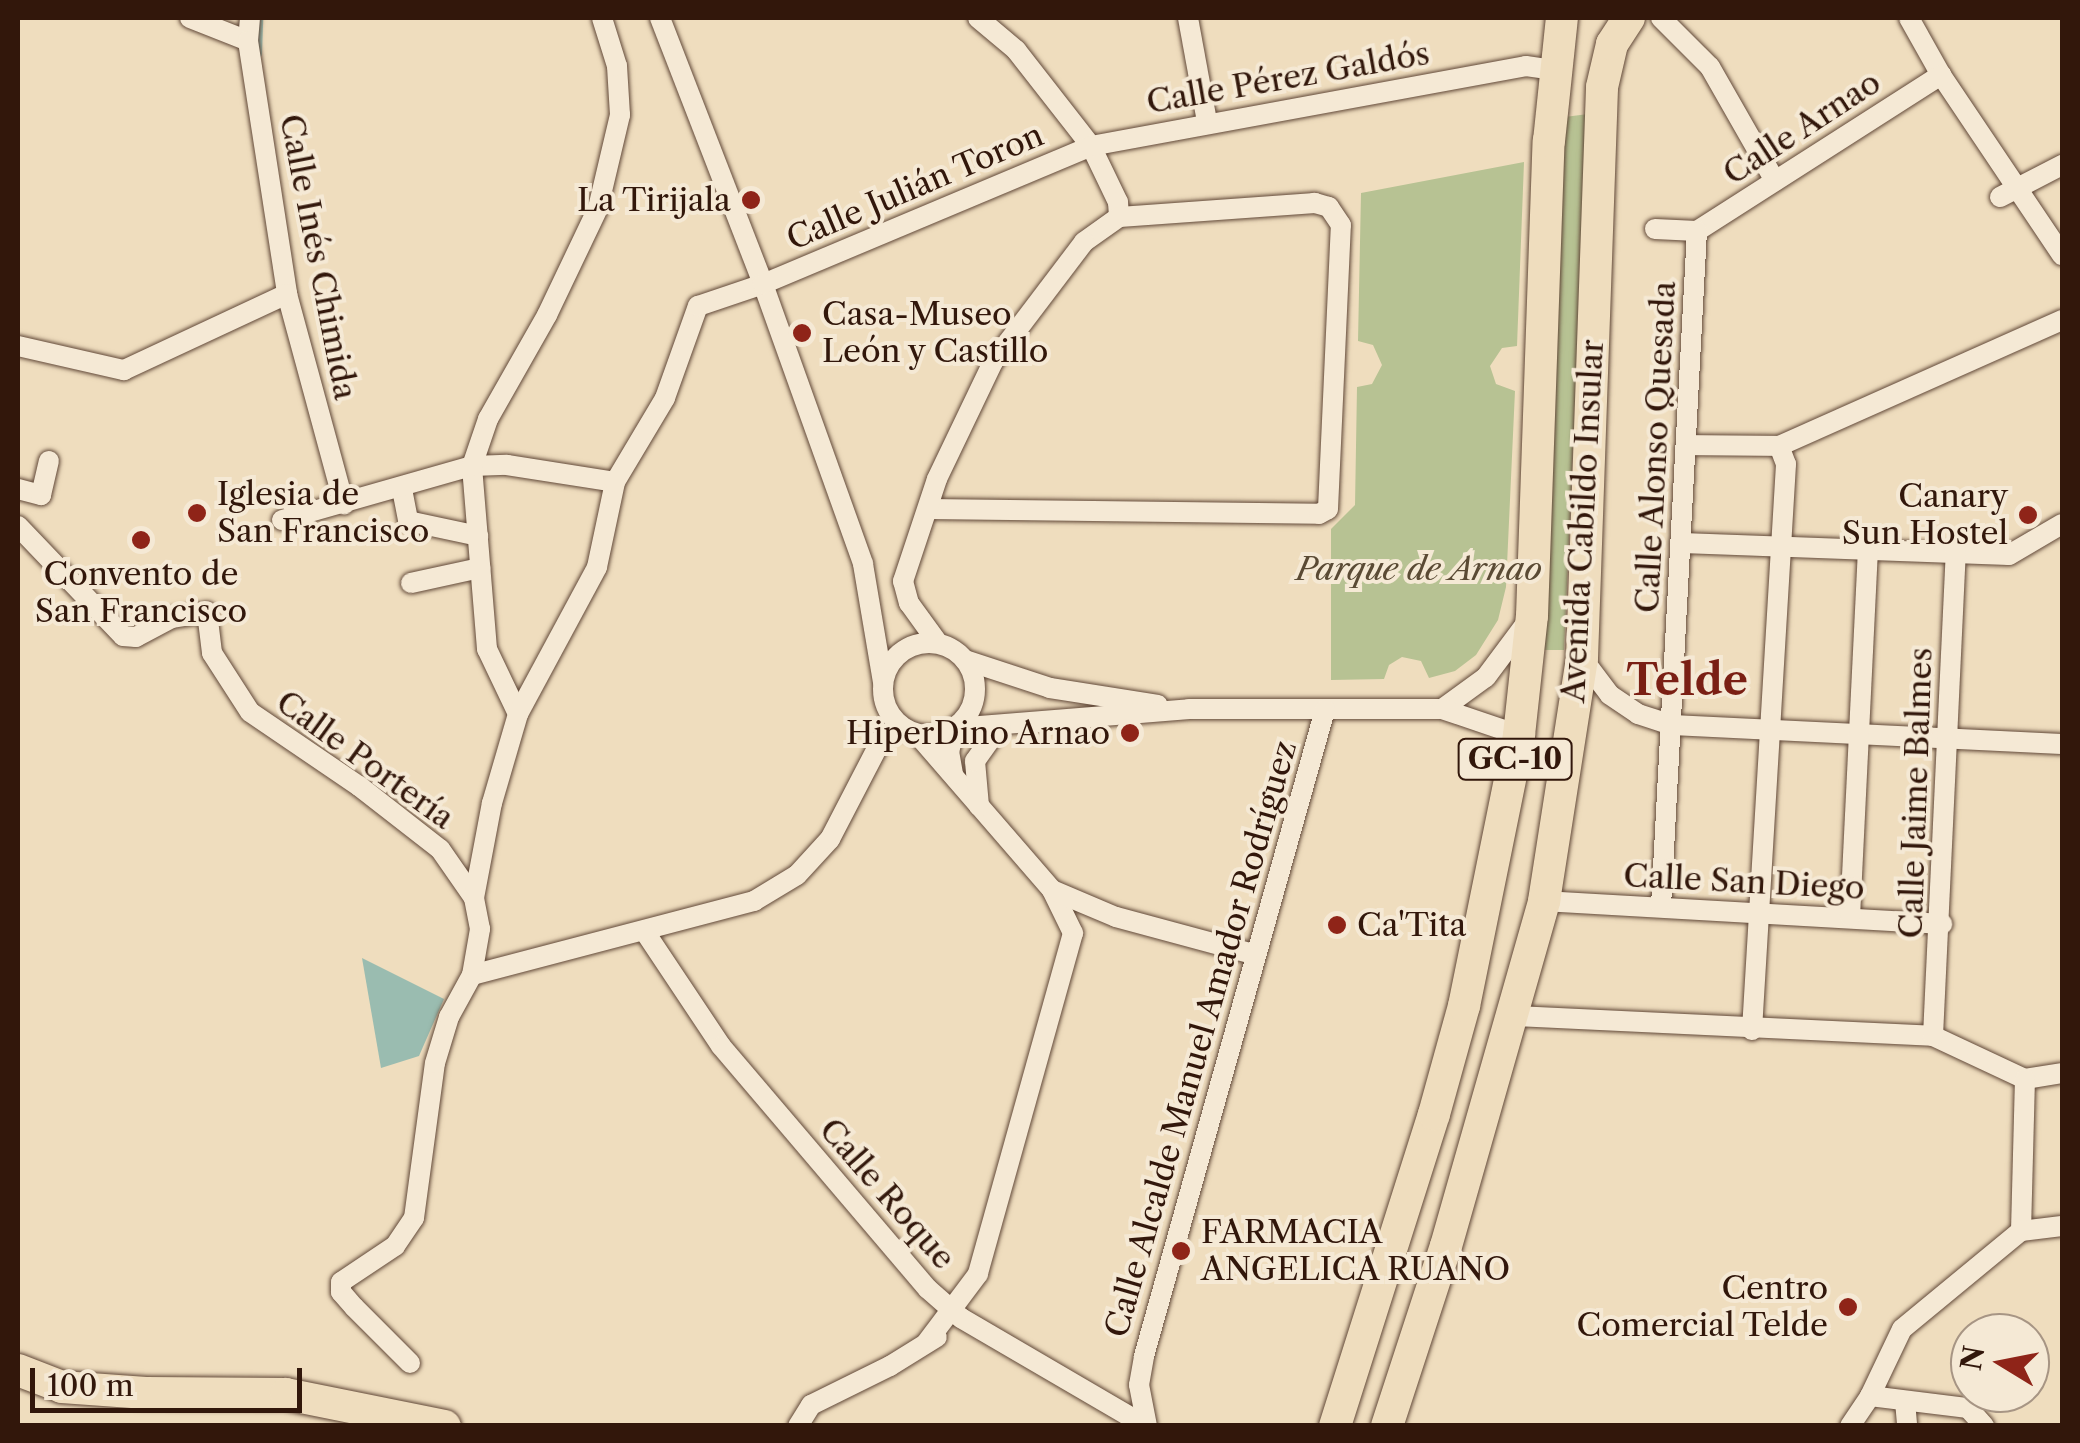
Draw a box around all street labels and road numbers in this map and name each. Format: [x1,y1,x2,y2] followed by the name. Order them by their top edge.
[1144,34,1432,122] street label: Calle Pérez Galdós
[1716,63,1888,193] street label: Calle Arnao
[272,111,364,403] street label: Calle Inés Chimida
[781,115,1049,259] street label: Calle Julián Toron
[1628,280,1684,614] street label: Calle Alonso Quesada
[1554,338,1612,704] street label: Avenida Cabildo Insular
[1892,647,1940,939] street label: Calle Jaime Balmes
[269,683,461,837] street label: Calle Portería
[1458,734,1572,784] road number: GC-10
[1097,735,1305,1343] street label: Calle Alcalde Manuel Amador Rodríguez
[1622,857,1866,907] street label: Calle San Diego
[811,1111,963,1277] street label: Calle Roque

